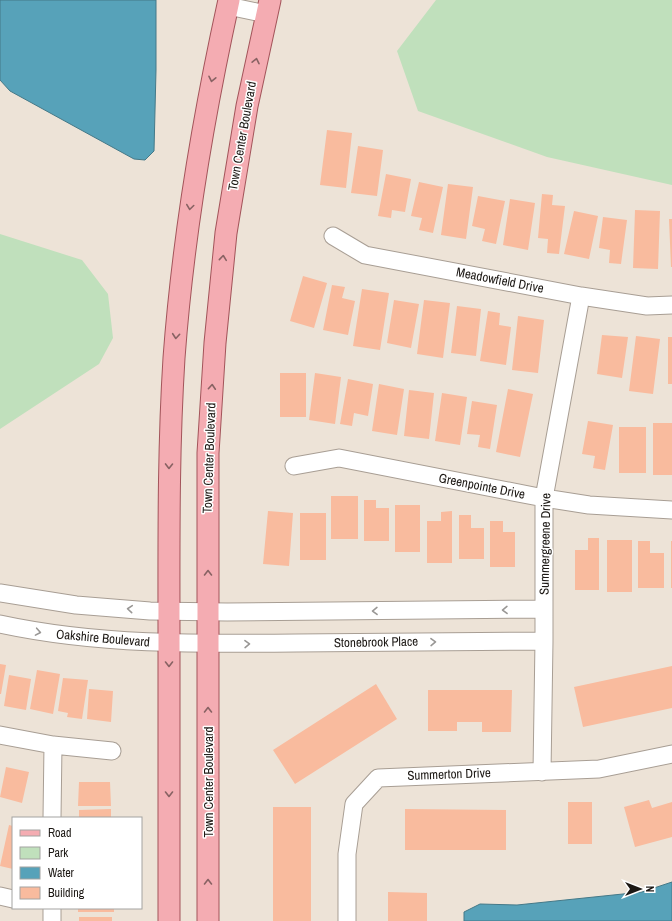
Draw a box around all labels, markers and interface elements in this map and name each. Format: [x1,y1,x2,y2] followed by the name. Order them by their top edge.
[252,58,260,64] one-way arrow
[208,76,216,82] one-way arrow
[224,80,260,192] street label: Town Center Boulevard
[186,204,195,210] one-way arrow
[218,255,227,261] one-way arrow
[455,263,545,297] street label: Meadowfield Drive
[172,333,181,339] one-way arrow
[207,384,216,390] one-way arrow
[199,402,219,514] street label: Town Center Boulevard
[165,463,173,469] one-way arrow
[437,469,527,503] street label: Greenpointe Drive
[536,493,554,595] street label: Summergreene Drive
[204,570,212,576] one-way arrow
[127,605,133,614] one-way arrow
[502,606,508,614] one-way arrow
[372,607,378,615] one-way arrow
[55,625,151,651] street label: Oakshire Boulevard
[35,627,41,636] one-way arrow
[334,633,418,651] street label: Stonebrook Place
[430,638,436,646] one-way arrow
[244,639,250,648] one-way arrow
[165,661,173,667] one-way arrow
[204,707,212,713] one-way arrow
[200,727,217,837] street label: Town Center Boulevard
[407,764,491,784] street label: Summerton Drive
[165,791,173,797] one-way arrow
[12,817,142,909] legend
[48,825,72,841] text: Road
[48,845,68,861] text: Park
[48,865,75,881] text: Water
[620,869,660,909] north arrow
[204,879,212,885] one-way arrow
[48,885,85,901] text: Building
[643,886,657,892] text: N

